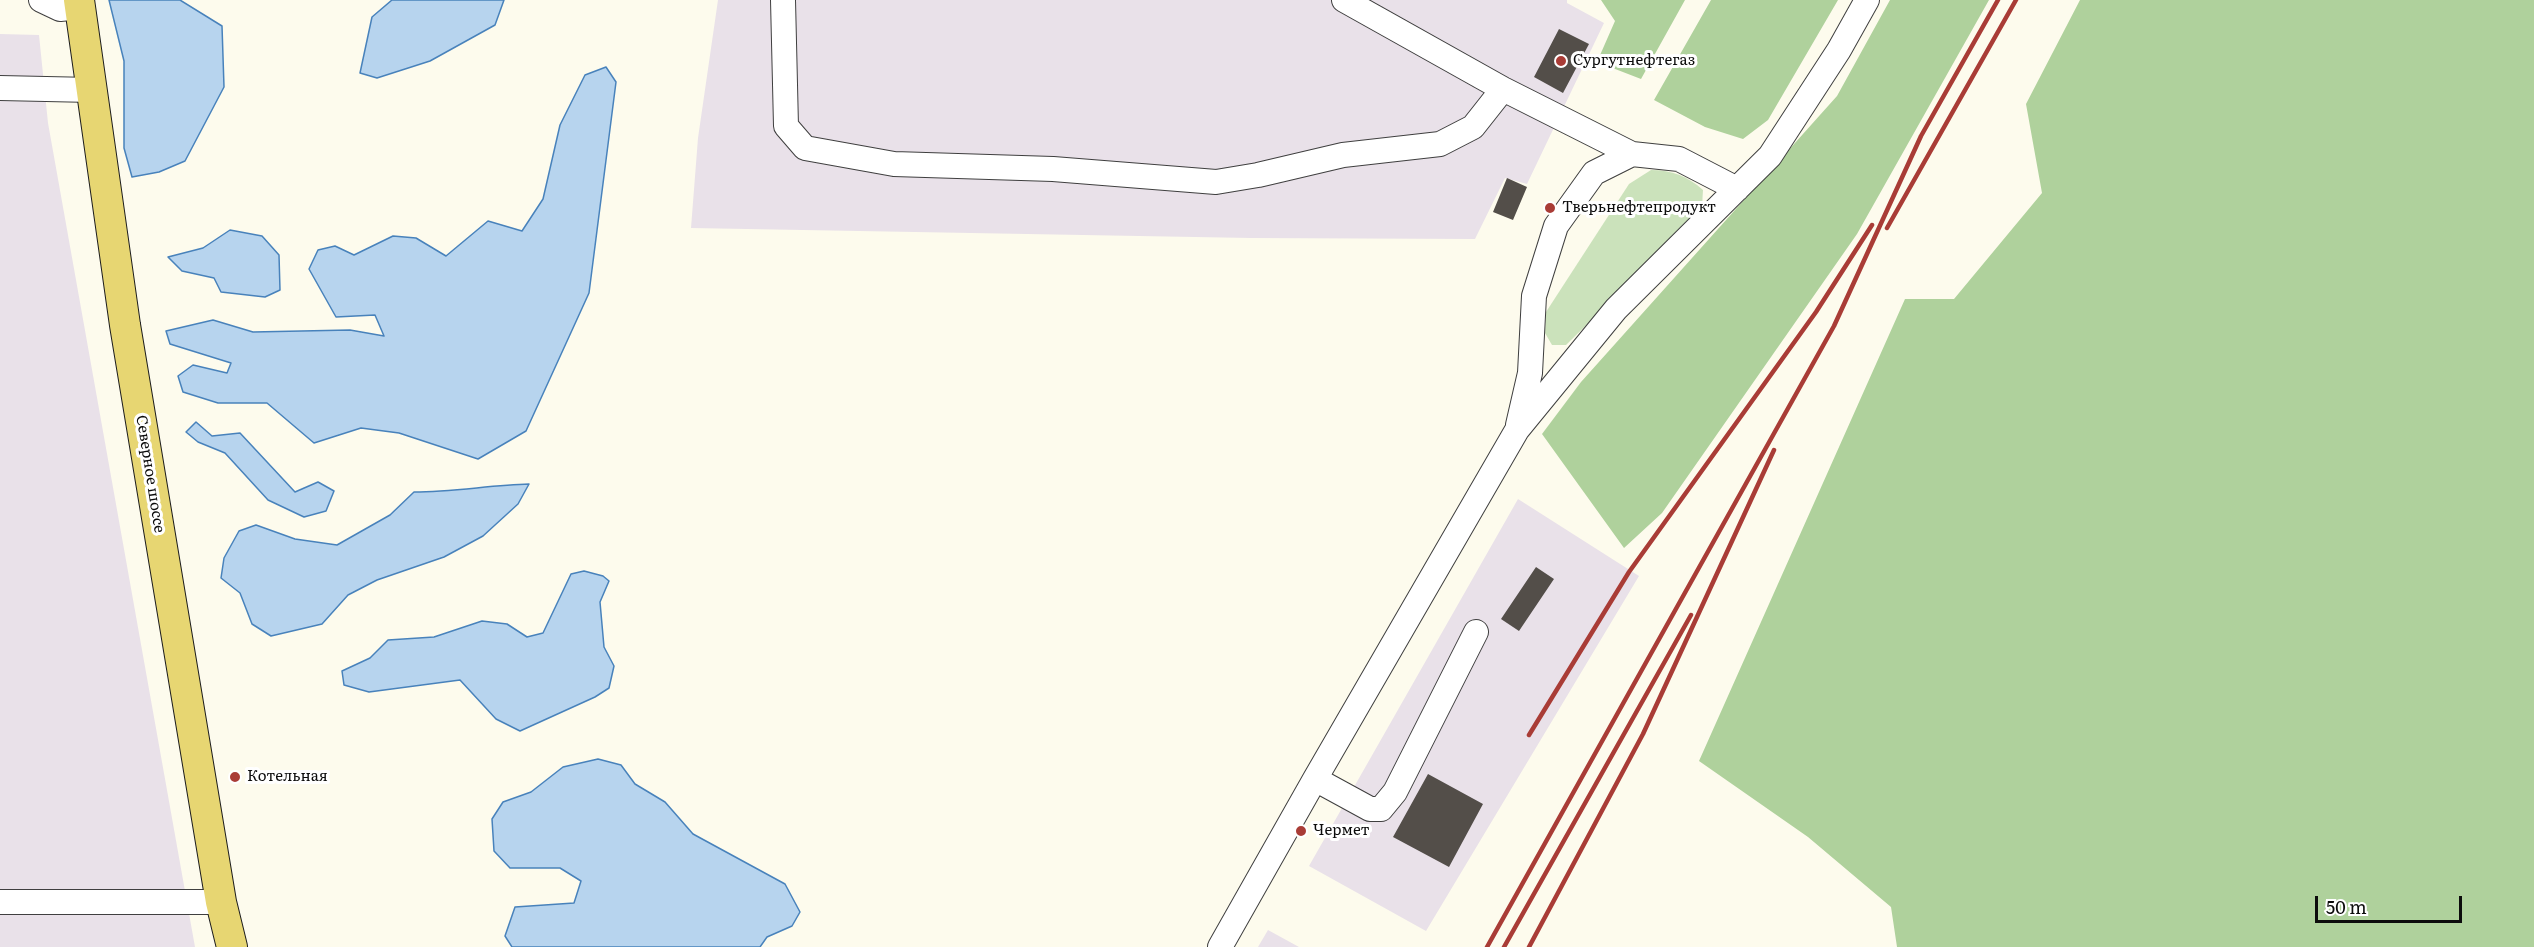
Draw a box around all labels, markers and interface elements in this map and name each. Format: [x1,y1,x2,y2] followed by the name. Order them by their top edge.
[1573,52,1695,70] place label: Сургутнефтегаз
[1554,54,1568,68] marker: Сургутнефтегаз
[1562,199,1716,217] place label: Тверьнефтепродукт
[1543,201,1557,215] marker: Тверьнефтепродукт
[132,414,168,534] street label: Северное шоссе
[247,768,328,786] place label: Котельная
[228,770,242,784] marker: Котельная
[1313,822,1370,840] place label: Чермет
[1294,824,1308,838] marker: Чермет
[2318,884,2465,922] scale bar
[2326,893,2367,920] text: 50 m

